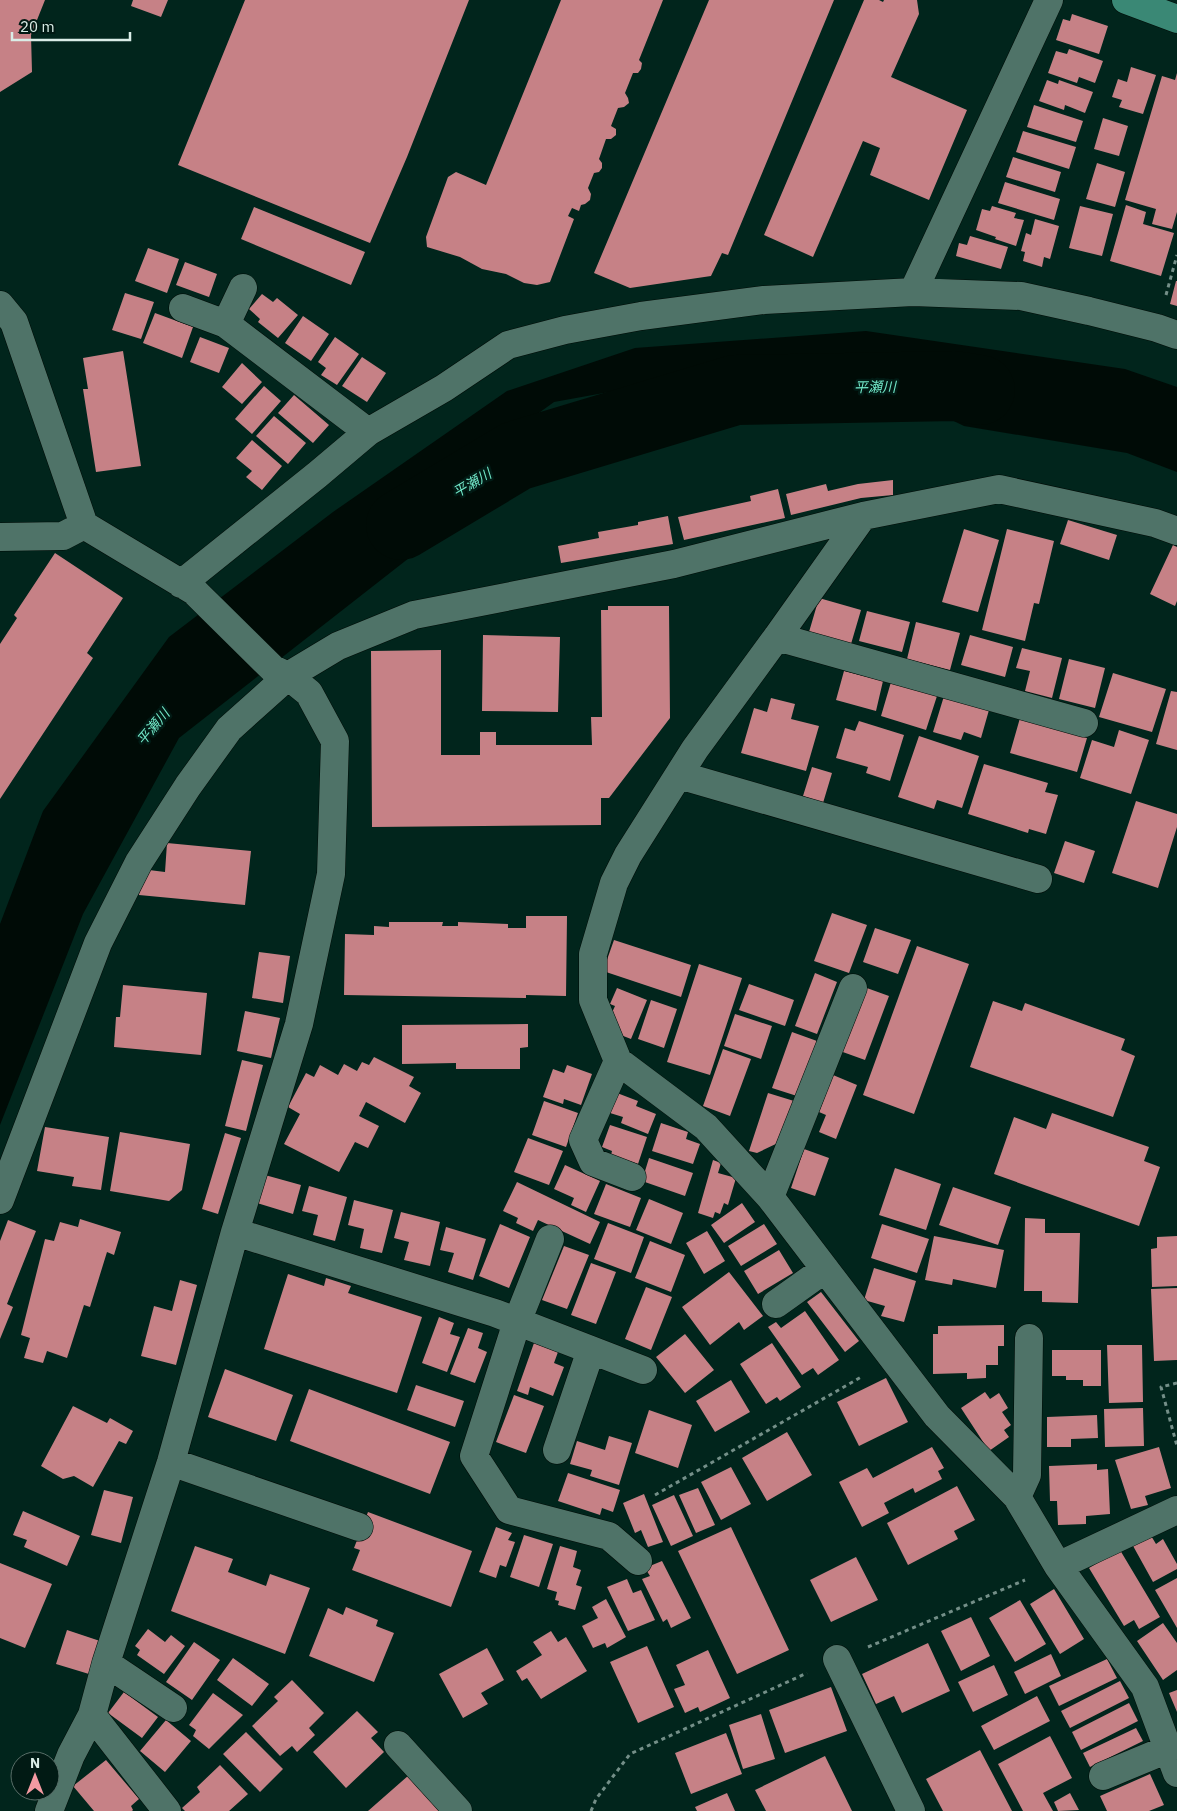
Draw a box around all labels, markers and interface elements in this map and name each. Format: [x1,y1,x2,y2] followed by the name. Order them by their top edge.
[12,10,130,42] scale bar
[20,17,55,36] text: 20 m
[854,378,898,396] water label: 平瀬川
[449,463,496,502] water label: 平瀬川
[133,704,175,749] water label: 平瀬川
[10,1751,60,1801] north arrow
[30,1754,40,1772] text: N

